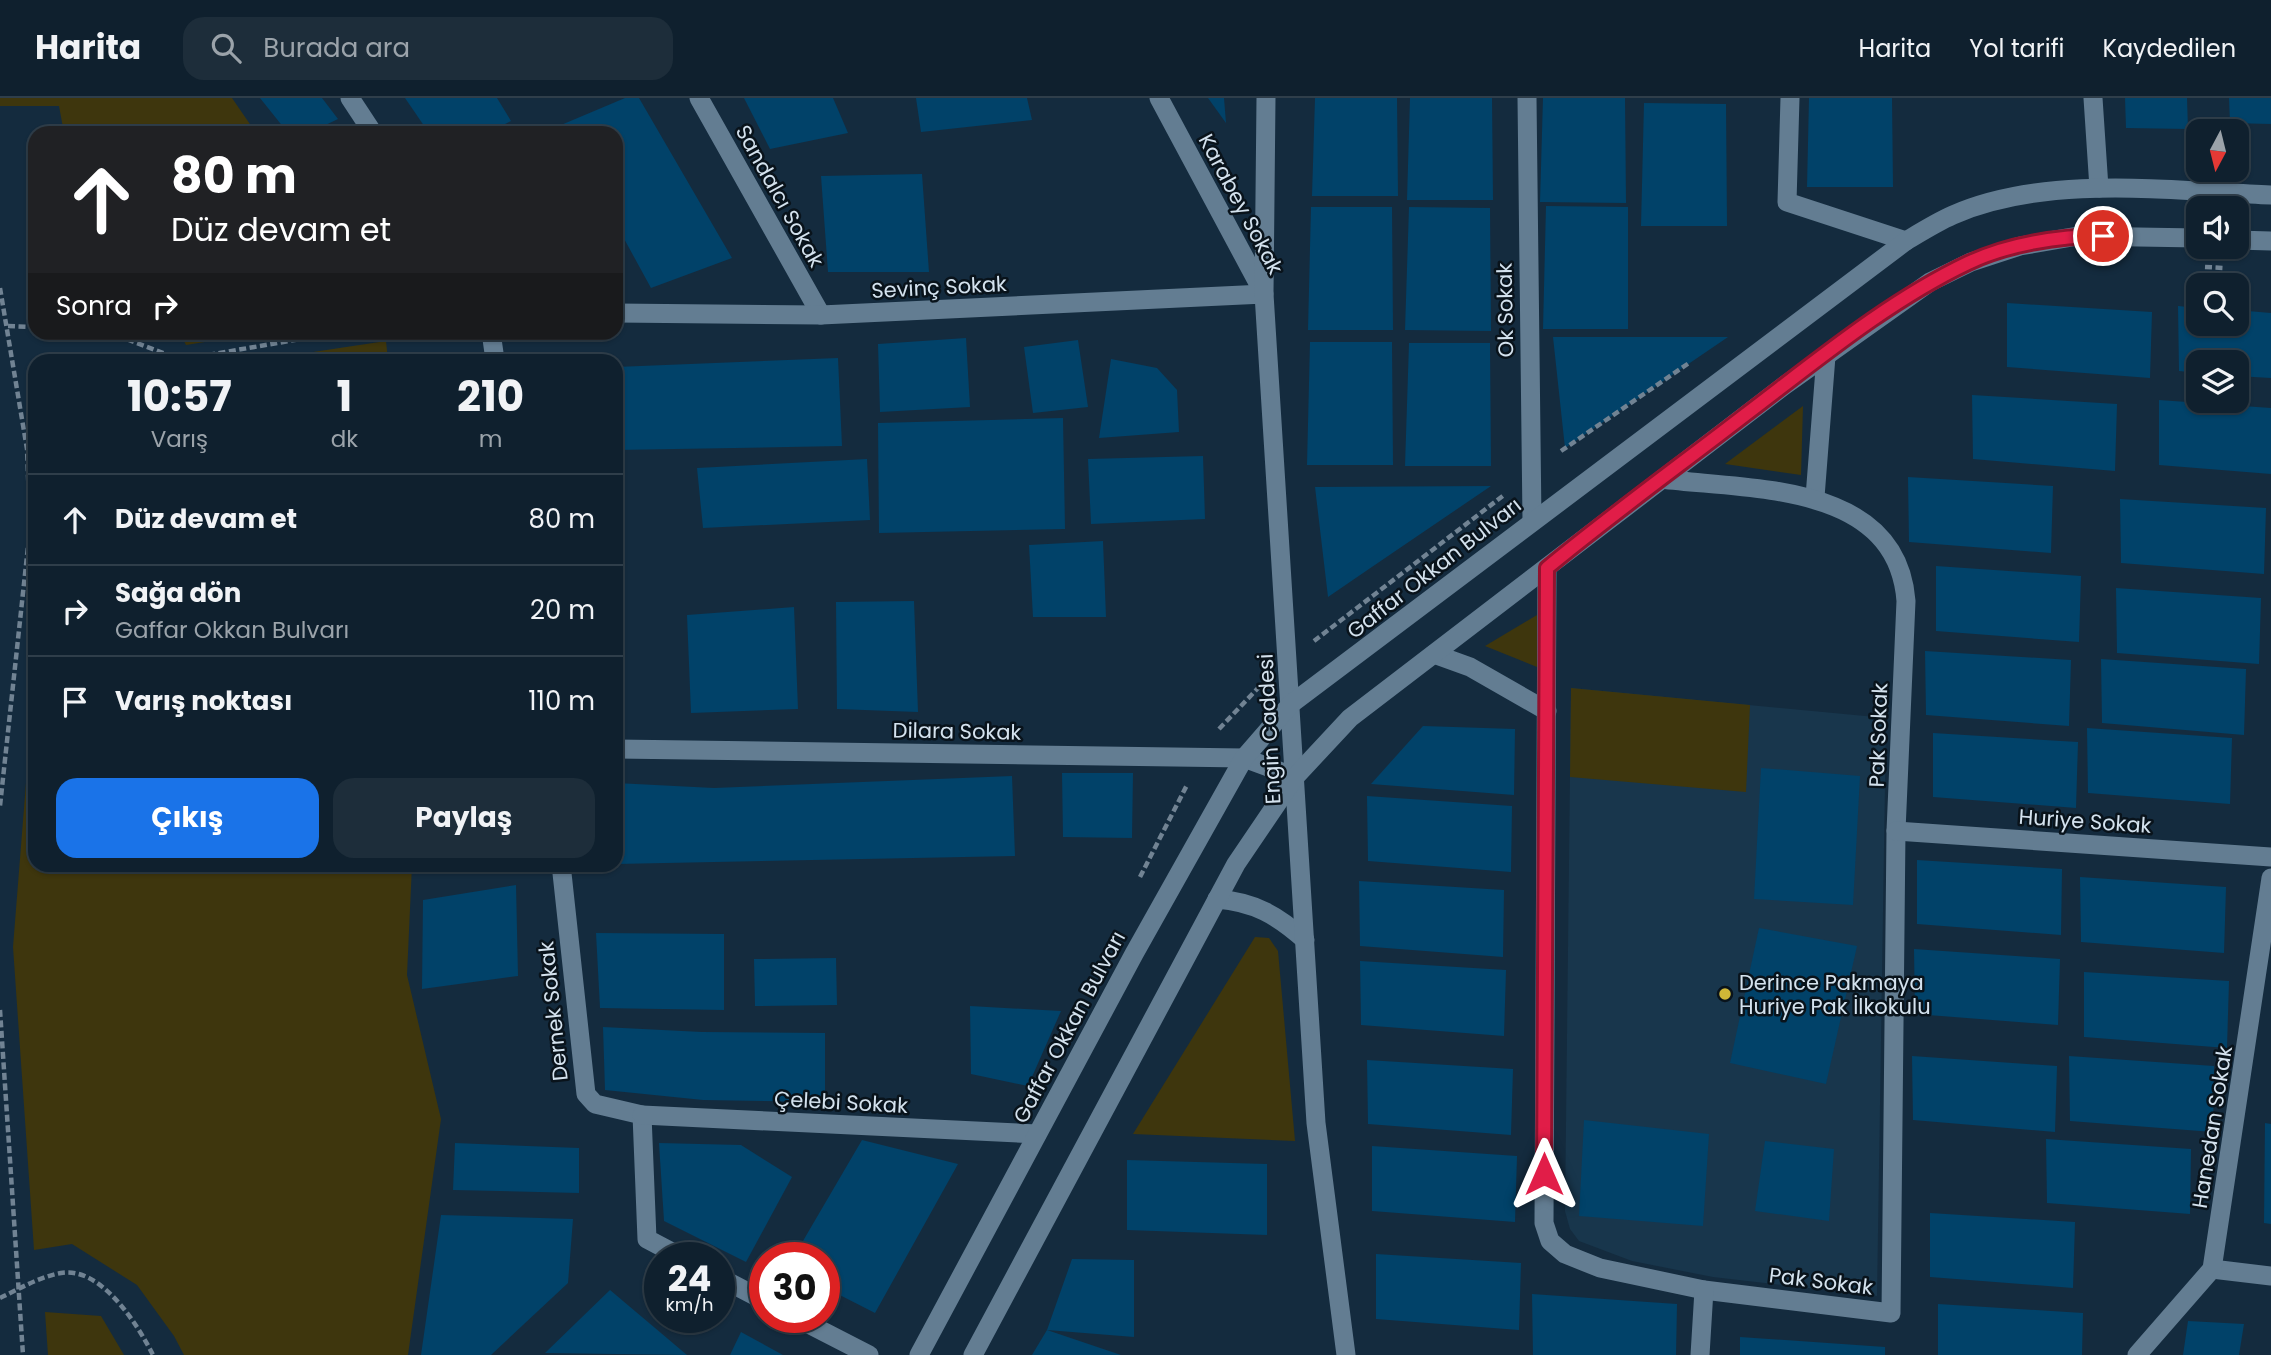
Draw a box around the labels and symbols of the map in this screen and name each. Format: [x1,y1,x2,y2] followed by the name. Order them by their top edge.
[2186,119,2249,182] north arrow
[729,120,831,273] street label: Sandalcı Sokak
[1192,129,1290,279] street label: Karabey Sokak
[2073,206,2133,266] pin
[1490,262,1520,358] street label: Ok Sokak
[870,269,1008,305] street label: Sevinç Sokak
[1341,491,1527,645] street label: Gaffar Okkan Bulvarı
[1251,653,1287,805] street label: Engin Caddesi
[1862,682,1894,788] street label: Pak Sokak
[892,715,1022,747] street label: Dilara Sokak
[2018,802,2153,840] street label: Huriye Sokak
[1006,926,1132,1128] street label: Gaffar Okkan Bulvarı
[531,940,575,1082] street label: Dernek Sokak
[1739,968,1931,1021] place label: Derince Pakmaya Huriye Pak İlkokulu
[1717,986,1733,1002] marker: Derince Pakmaya Huriye Pak İlkokulu
[2185,1043,2239,1210] street label: Hanedan Sokak
[773,1084,909,1120] street label: Çelebi Sokak
[1507,1137,1581,1211] position arrow
[749,1242,840,1333] speed limit sign: 30
[1767,1260,1875,1302] street label: Pak Sokak

